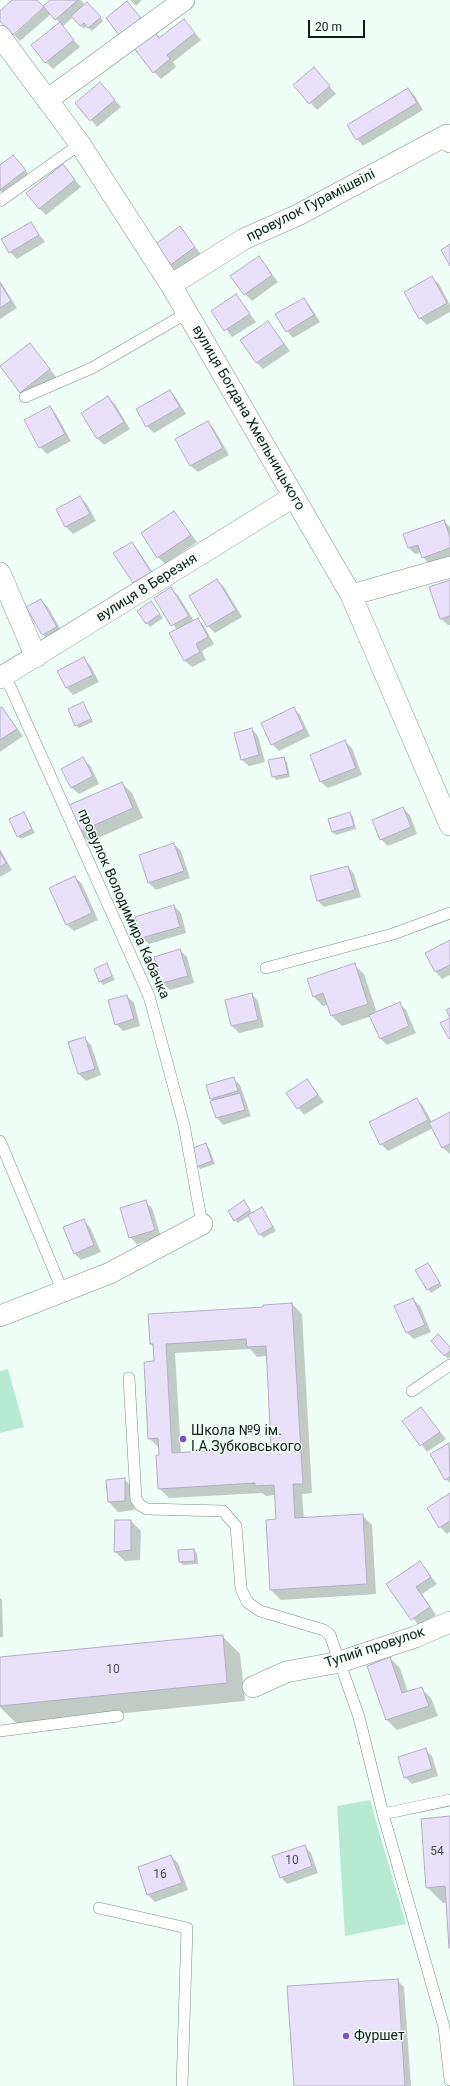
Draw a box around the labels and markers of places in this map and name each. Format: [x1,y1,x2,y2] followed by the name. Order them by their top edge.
[191,1423,301,1456] place label: Школа №9 ім. І.А.Зубковського
[178,1434,188,1444] marker: Школа №9 ім. І.А.Зубковського
[354,2028,405,2044] place label: Фуршет
[341,2031,351,2041] marker: Фуршет

